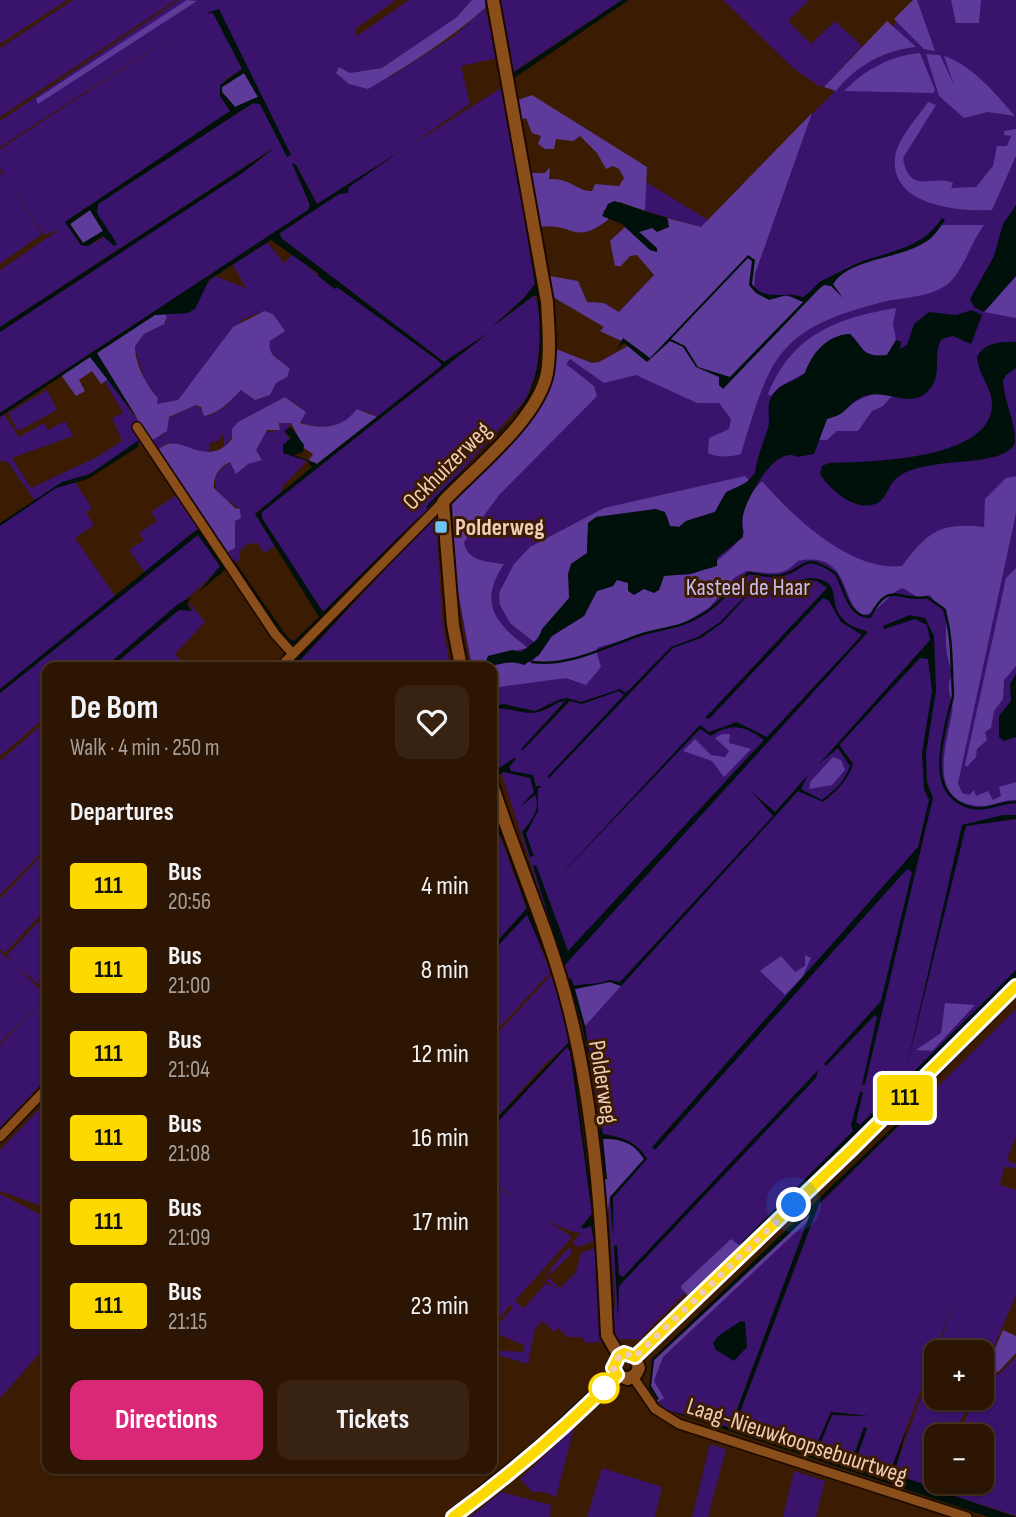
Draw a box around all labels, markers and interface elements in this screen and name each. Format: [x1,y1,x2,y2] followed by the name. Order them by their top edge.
[397,416,497,516] street label: Ockhuizerweg
[455,513,544,542] place label: Polderweg
[433,519,449,535] marker: Polderweg
[686,573,810,602] park label: Kasteel de Haar
[395,685,469,759] button: heart
[70,688,158,728] text: De Bom
[70,734,220,762] text: Walk · 4 min · 250 m
[70,797,174,828] text: Departures
[168,857,202,888] text: Bus
[94,871,123,900] text: 111
[421,871,469,902] text: 4 min
[168,888,211,916] text: 20:56
[168,941,202,972] text: Bus
[94,955,123,984] text: 111
[421,955,469,986] text: 8 min
[168,972,210,1000] text: 21:00
[168,1025,202,1056] text: Bus
[582,1038,624,1126] street label: Polderweg
[94,1039,123,1068] text: 111
[412,1039,469,1070] text: 12 min
[168,1056,210,1084] text: 21:04
[865,1075,945,1121] line badge: 111
[891,1083,919,1112] text: 111
[168,1109,202,1140] text: Bus
[94,1123,123,1152] text: 111
[412,1123,469,1154] text: 16 min
[168,1140,210,1168] text: 21:08
[776,1187,811,1222] your location
[168,1193,202,1224] text: Bus
[94,1207,123,1236] text: 111
[413,1207,469,1238] text: 17 min
[168,1224,210,1252] text: 21:09
[168,1277,202,1308] text: Bus
[94,1291,123,1320] text: 111
[411,1291,469,1322] text: 23 min
[168,1308,207,1336] text: 21:15
[924,1340,994,1494] map controls
[924,1340,994,1410] button: +
[589,1373,619,1403] unlabelled marker
[70,1380,263,1460] button: Directions
[277,1380,469,1460] button: Tickets
[683,1392,911,1490] street label: Laag-Nieuwkoopsebuurtweg
[924,1424,994,1494] button: −

